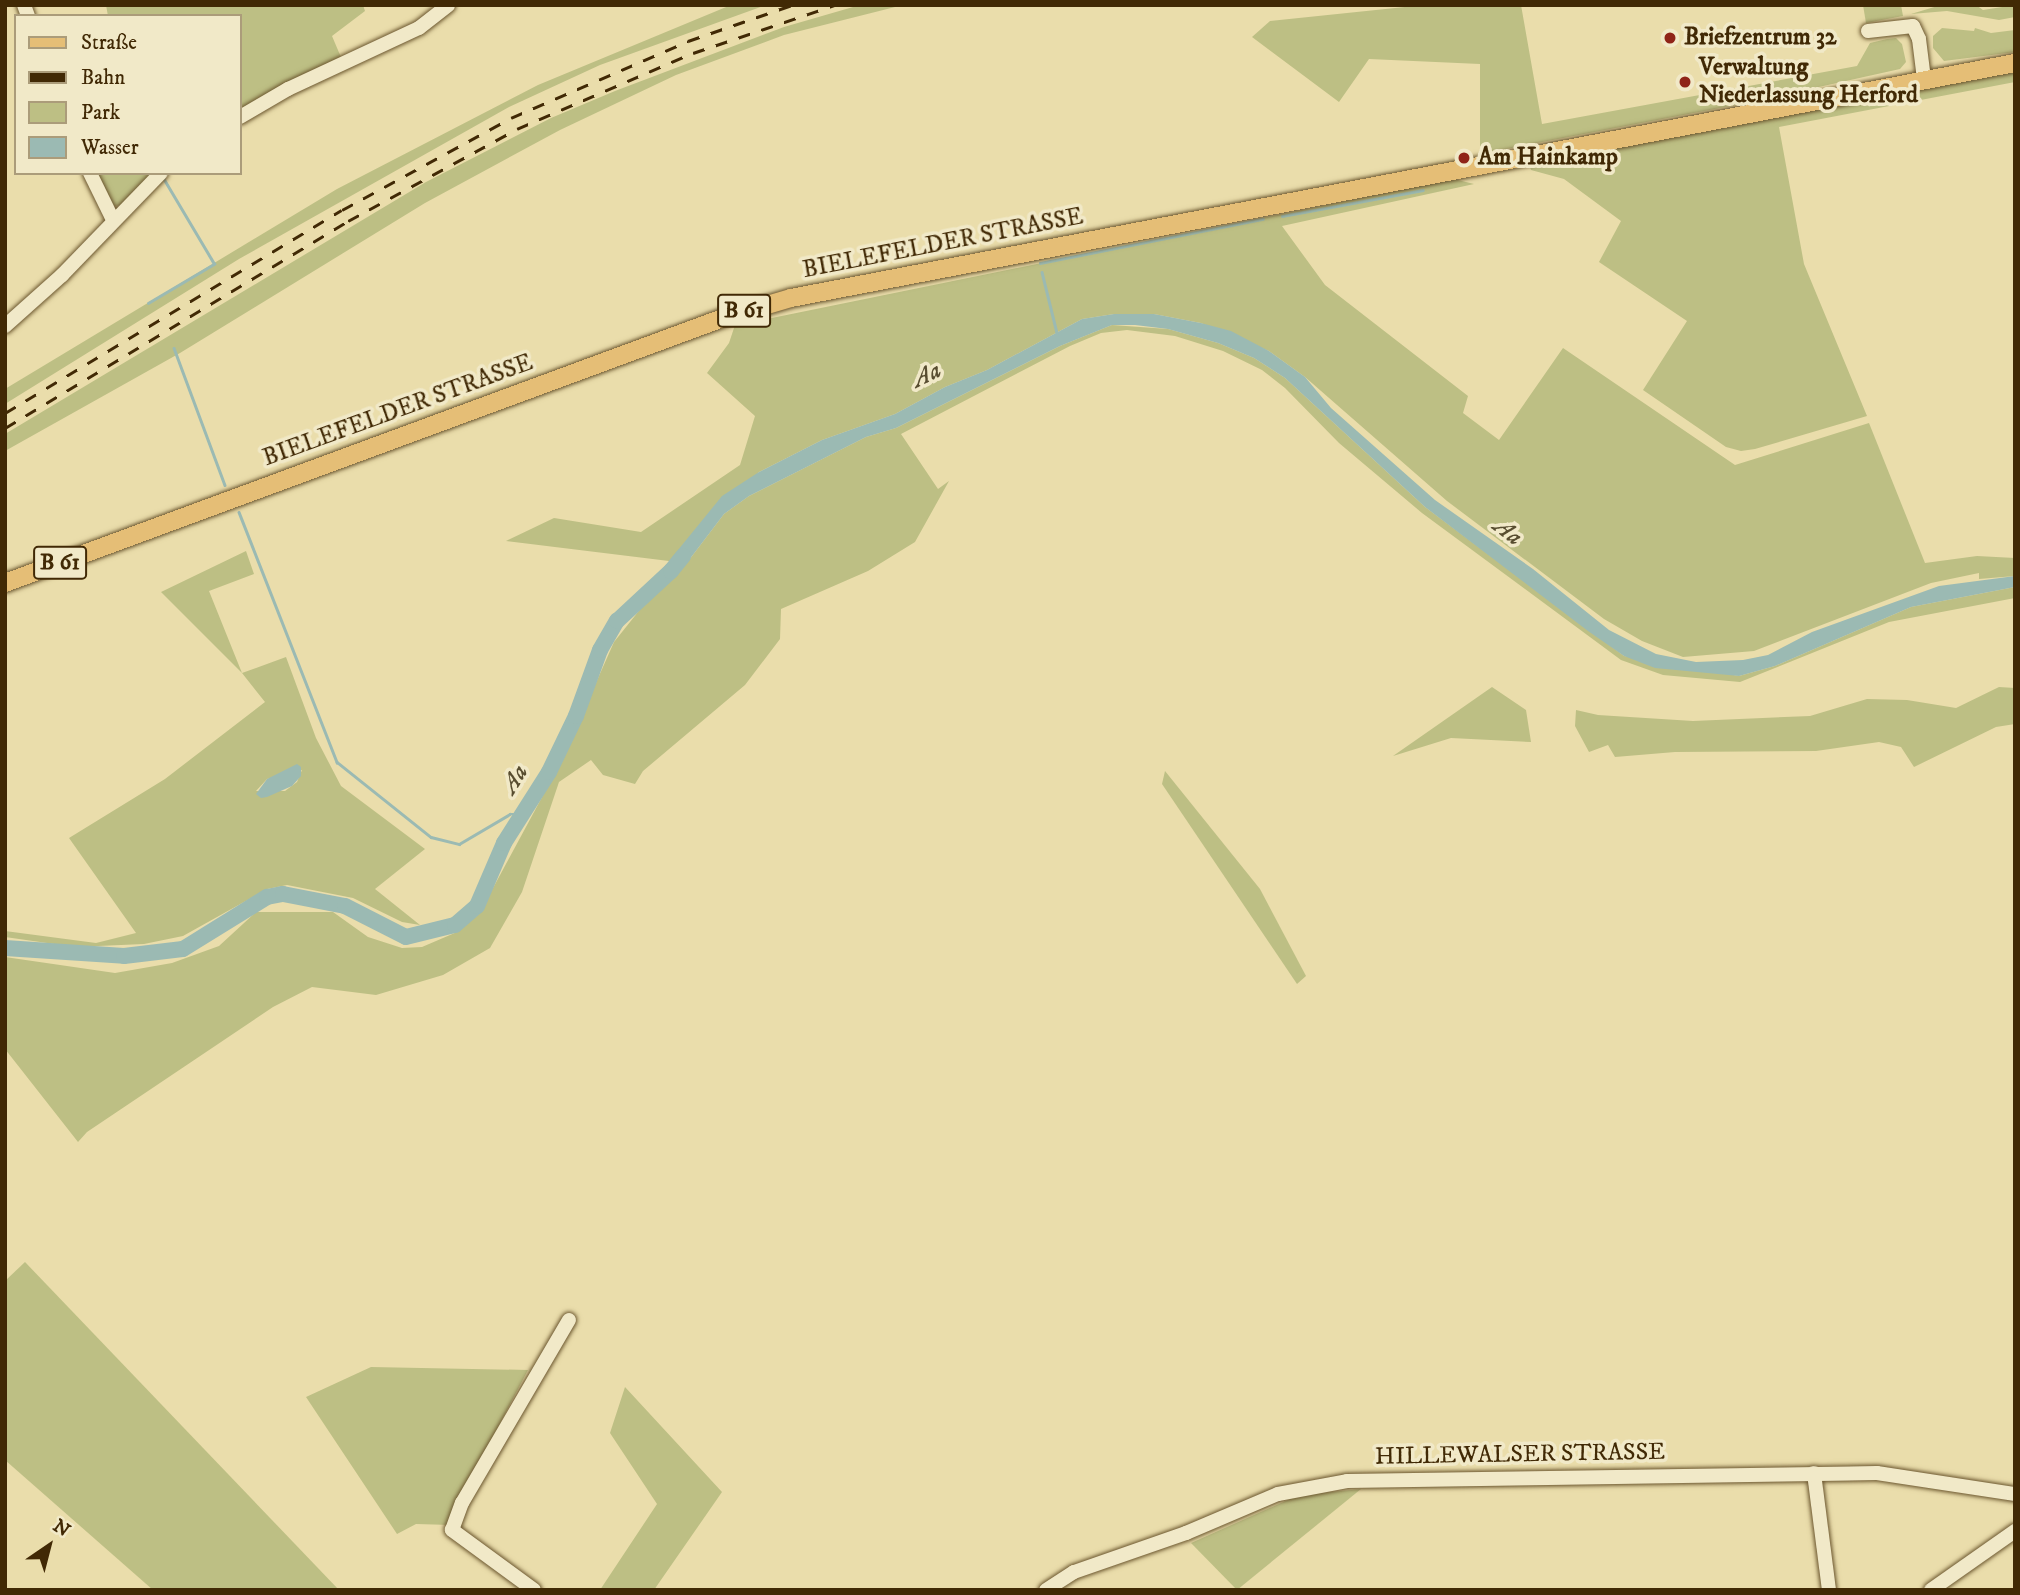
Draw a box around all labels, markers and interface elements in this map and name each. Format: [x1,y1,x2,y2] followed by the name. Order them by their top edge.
[14,14,242,175] legend
[1684,24,1837,52] place label: Briefzentrum 32
[81,30,137,56] text: Straße
[1662,30,1678,46] marker: Briefzentrum 32
[1699,54,1918,110] place label: Verwaltung Niederlassung Herford
[81,65,125,91] text: Bahn
[1677,74,1693,90] marker: Verwaltung Niederlassung Herford
[81,100,120,126] text: Park
[81,135,138,161] text: Wasser
[1478,144,1618,172] place label: Am Hainkamp
[1456,150,1472,166] marker: Am Hainkamp
[800,203,1086,285] street label: BIELEFELDER STRASSE
[716,292,772,330] road number: B 61
[259,349,537,473] street label: BIELEFELDER STRASSE
[907,355,947,395] water label: Aa
[1487,511,1529,553] water label: Aa
[32,544,88,582] road number: B 61
[494,759,536,799] water label: Aa
[1375,1438,1665,1472] street label: HILLEWALSER STRASSE
[14,1511,84,1581] north arrow
[48,1514,74,1542] text: N

